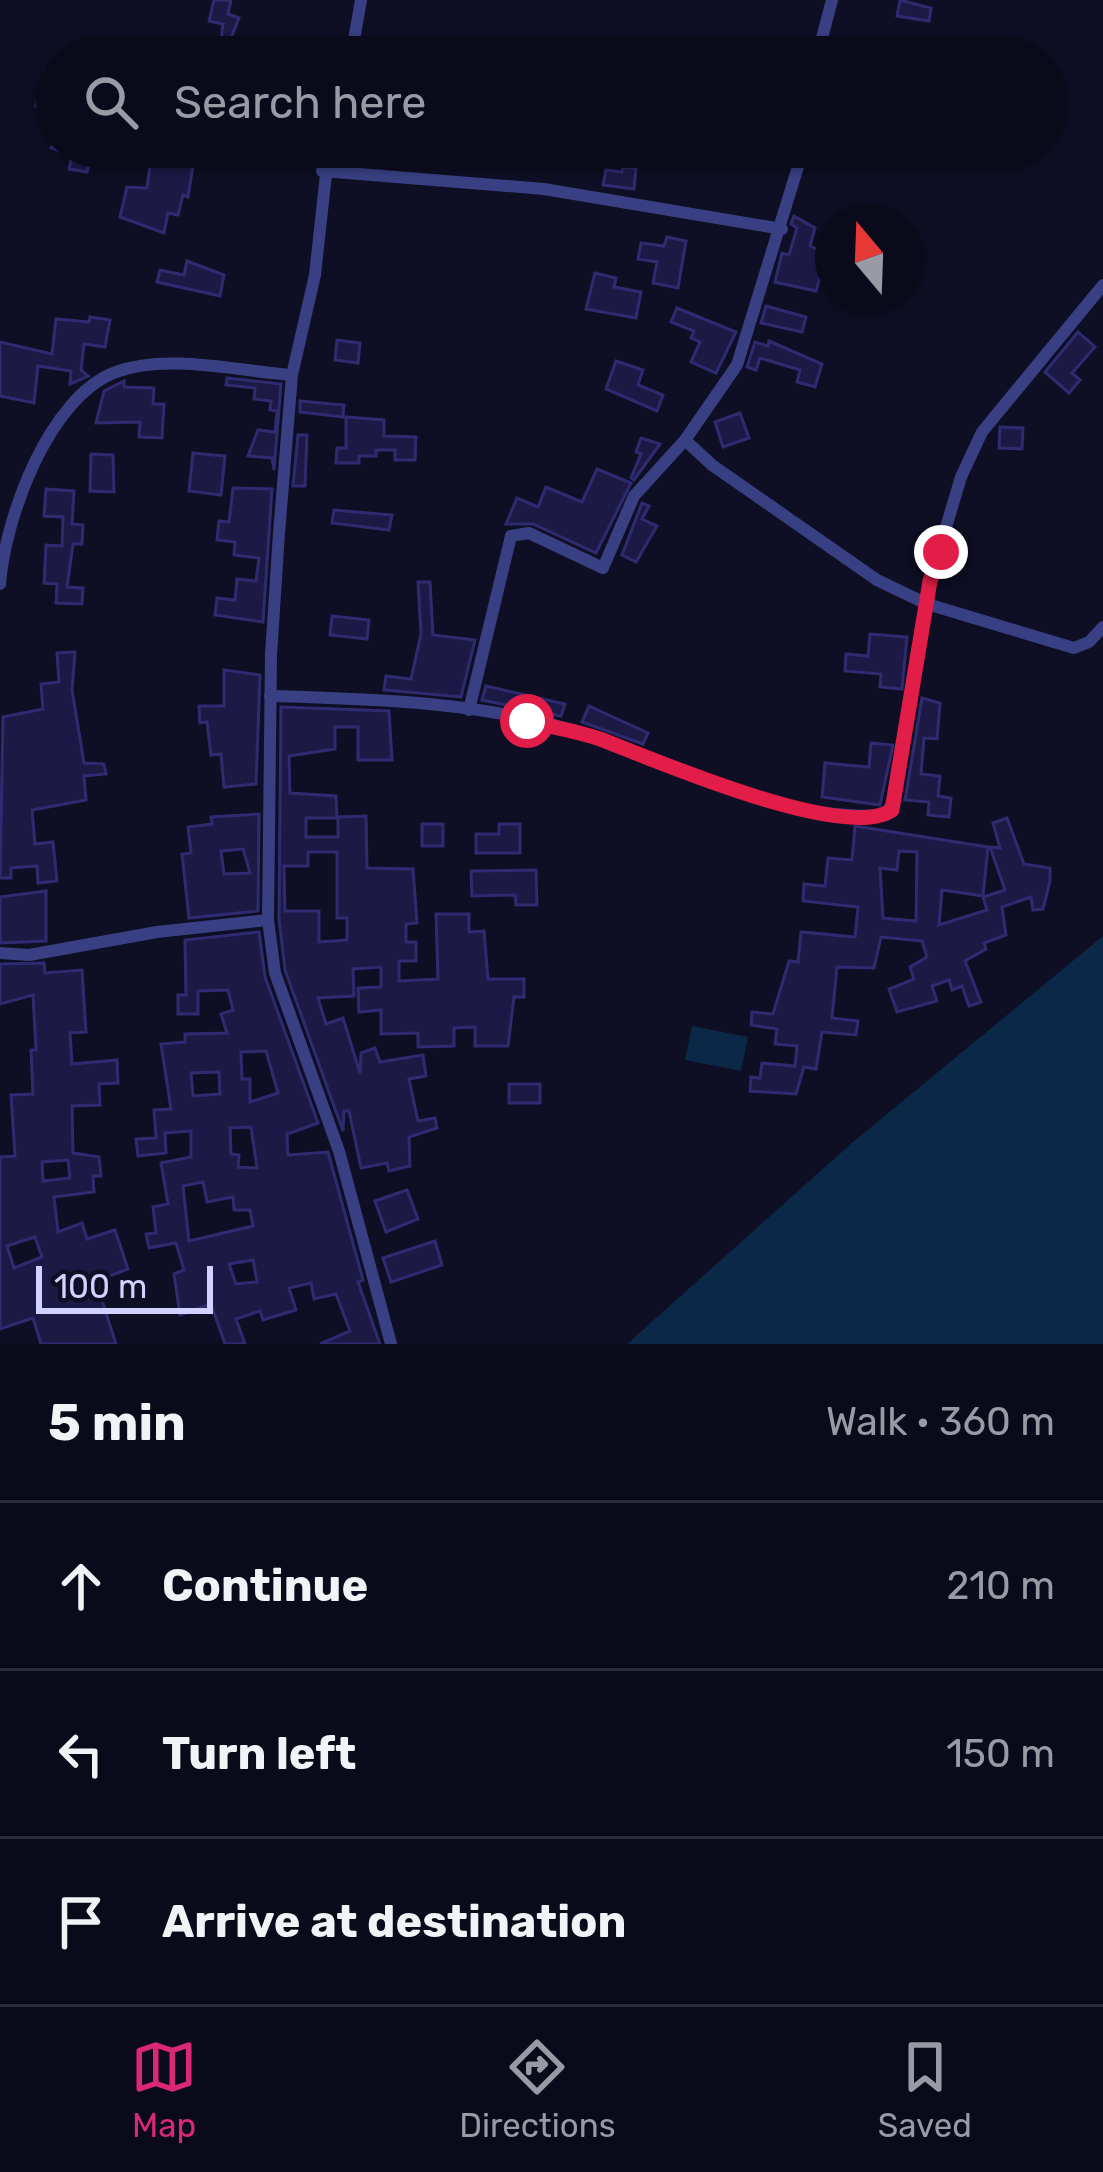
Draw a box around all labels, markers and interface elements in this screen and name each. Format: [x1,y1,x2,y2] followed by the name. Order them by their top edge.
[36,36,1067,168] search box
[78,69,144,135] icon: search
[174,76,426,129] text: Search here
[815,204,923,312] north arrow
[914,525,968,579] route end
[500,694,554,748] route start
[36,1260,213,1313] scale bar
[54,1267,147,1306] text: 100 m
[48,1392,186,1453] text: 5 min
[826,1399,1055,1445] text: Walk · 360 m
[48,1553,114,1619] icon: ahead
[162,1559,368,1612] text: Continue
[946,1563,1055,1609] text: 210 m
[48,1721,114,1787] icon: left
[162,1727,356,1780] text: Turn left
[946,1731,1055,1777] text: 150 m
[48,1889,114,1955] icon: arrive
[162,1895,627,1948] text: Arrive at destination
[131,2034,197,2145] tab: Map
[459,2034,616,2145] tab: Directions
[878,2034,972,2145] tab: Saved

